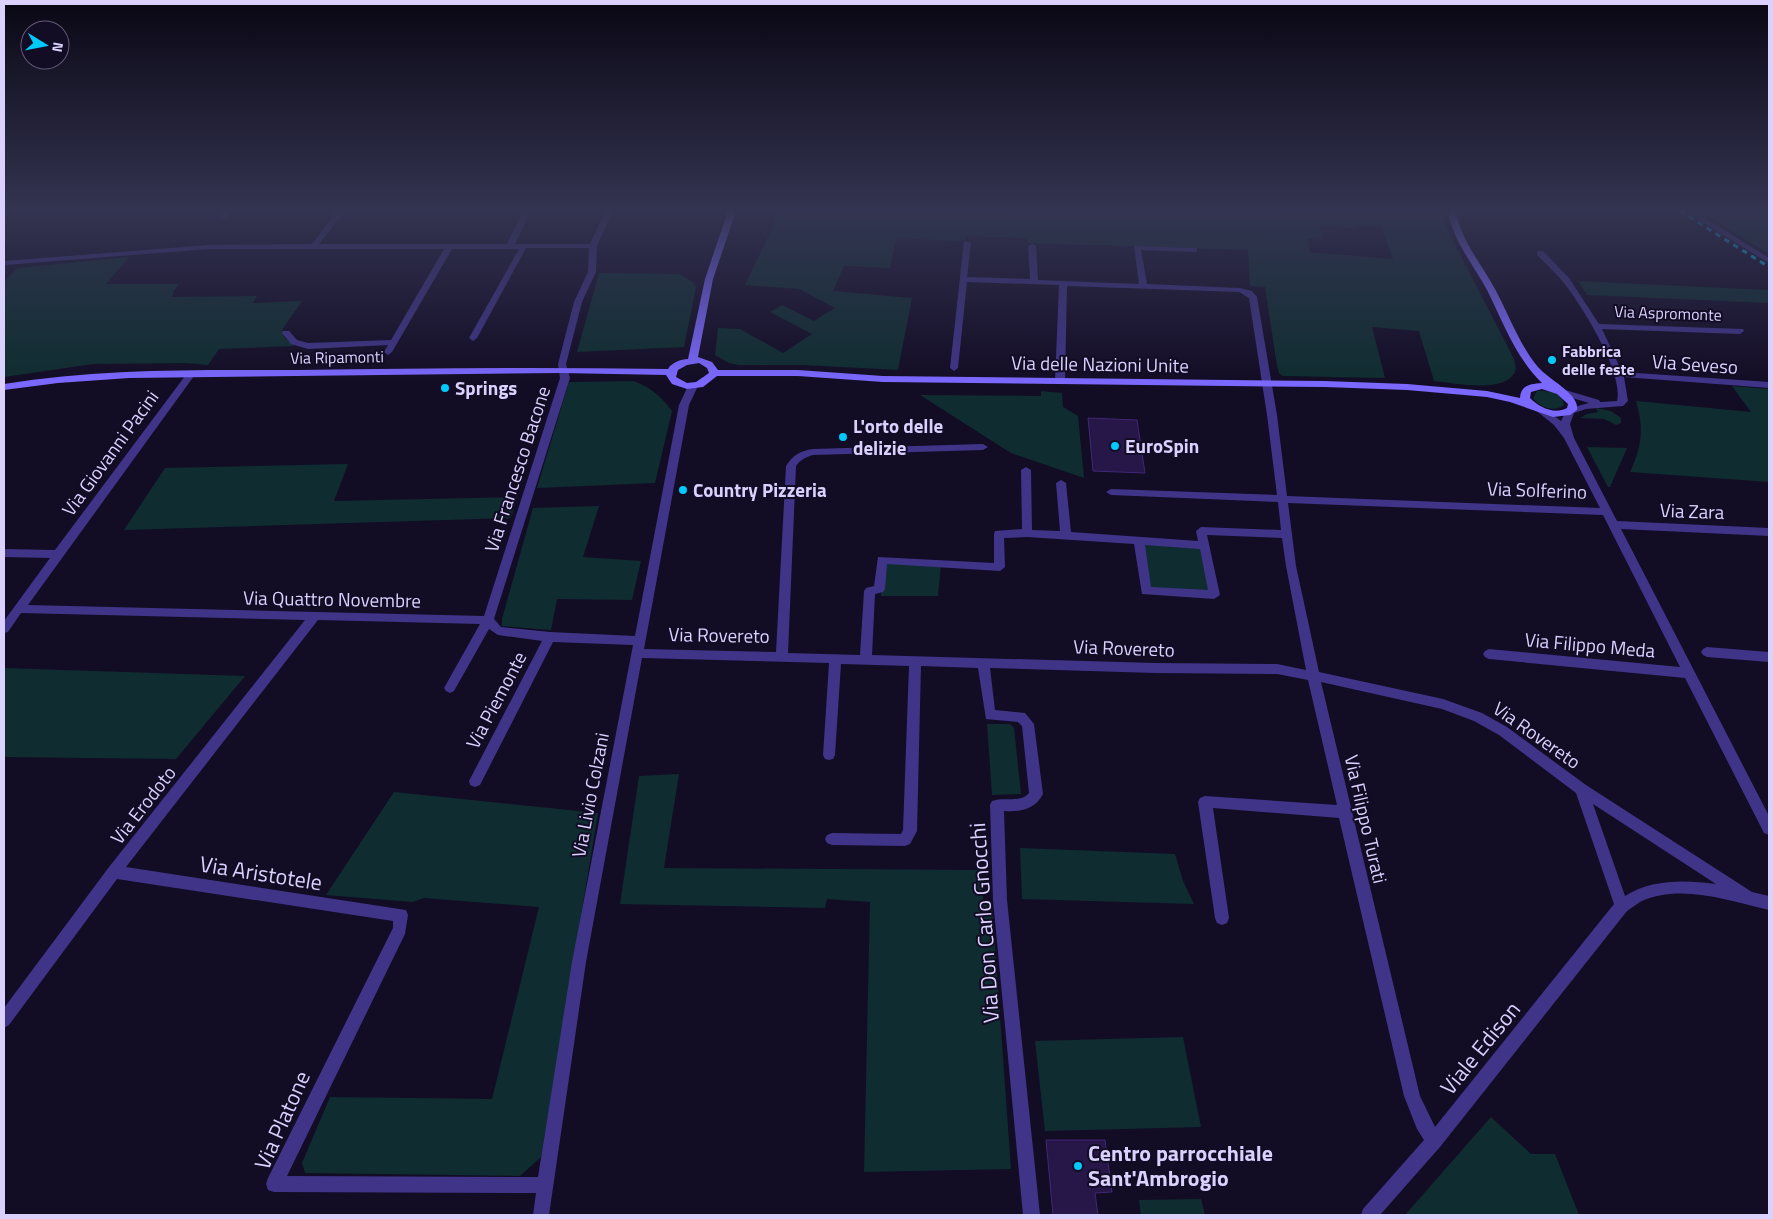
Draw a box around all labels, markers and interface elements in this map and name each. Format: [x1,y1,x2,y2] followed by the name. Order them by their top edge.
[20,20,70,70] north arrow
[47,41,69,54] text: N
[1614,299,1722,327] street label: Via Aspromonte
[1562,339,1635,381] place label: Fabbrica delle feste
[290,344,384,370] street label: Via Ripamonti
[1651,346,1739,381] street label: Via Seveso
[1011,347,1189,380] street label: Via delle Nazioni Unite
[1546,354,1558,366] marker: Fabbrica delle feste
[455,373,517,402] place label: Springs
[439,382,451,394] marker: Springs
[476,382,557,556] street label: Via Francesco Bacone
[54,384,165,522] street label: Via Giovanni Pacini
[853,411,944,462] place label: L'orto delle delizie
[837,431,849,443] marker: L'orto delle delizie
[1125,431,1199,460] place label: EuroSpin
[1109,440,1121,452] marker: EuroSpin
[1486,473,1588,506] street label: Via Solferino
[693,475,827,504] place label: Country Pizzeria
[677,484,689,496] marker: Country Pizzeria
[1659,495,1725,526] street label: Via Zara
[243,582,421,615] street label: Via Quattro Novembre
[668,619,770,650] street label: Via Rovereto
[1524,624,1657,665] street label: Via Filippo Meda
[1073,631,1175,664] street label: Via Rovereto
[458,646,533,753] street label: Via Piemonte
[1487,694,1587,776] street label: Via Rovereto
[563,730,616,860] street label: Via Livio Colzani
[1338,752,1395,886] street label: Via Filippo Turati
[103,759,183,850] street label: Via Erodoto
[960,822,1008,1024] street label: Via Don Carlo Gnocchi
[197,847,325,899] street label: Via Aristotele
[1432,994,1528,1102] street label: Viale Edison
[245,1065,319,1175] street label: Via Platone
[1088,1136,1273,1195] place label: Centro parrocchiale Sant'Ambrogio
[1072,1160,1084,1172] marker: Centro parrocchiale Sant'Ambrogio

